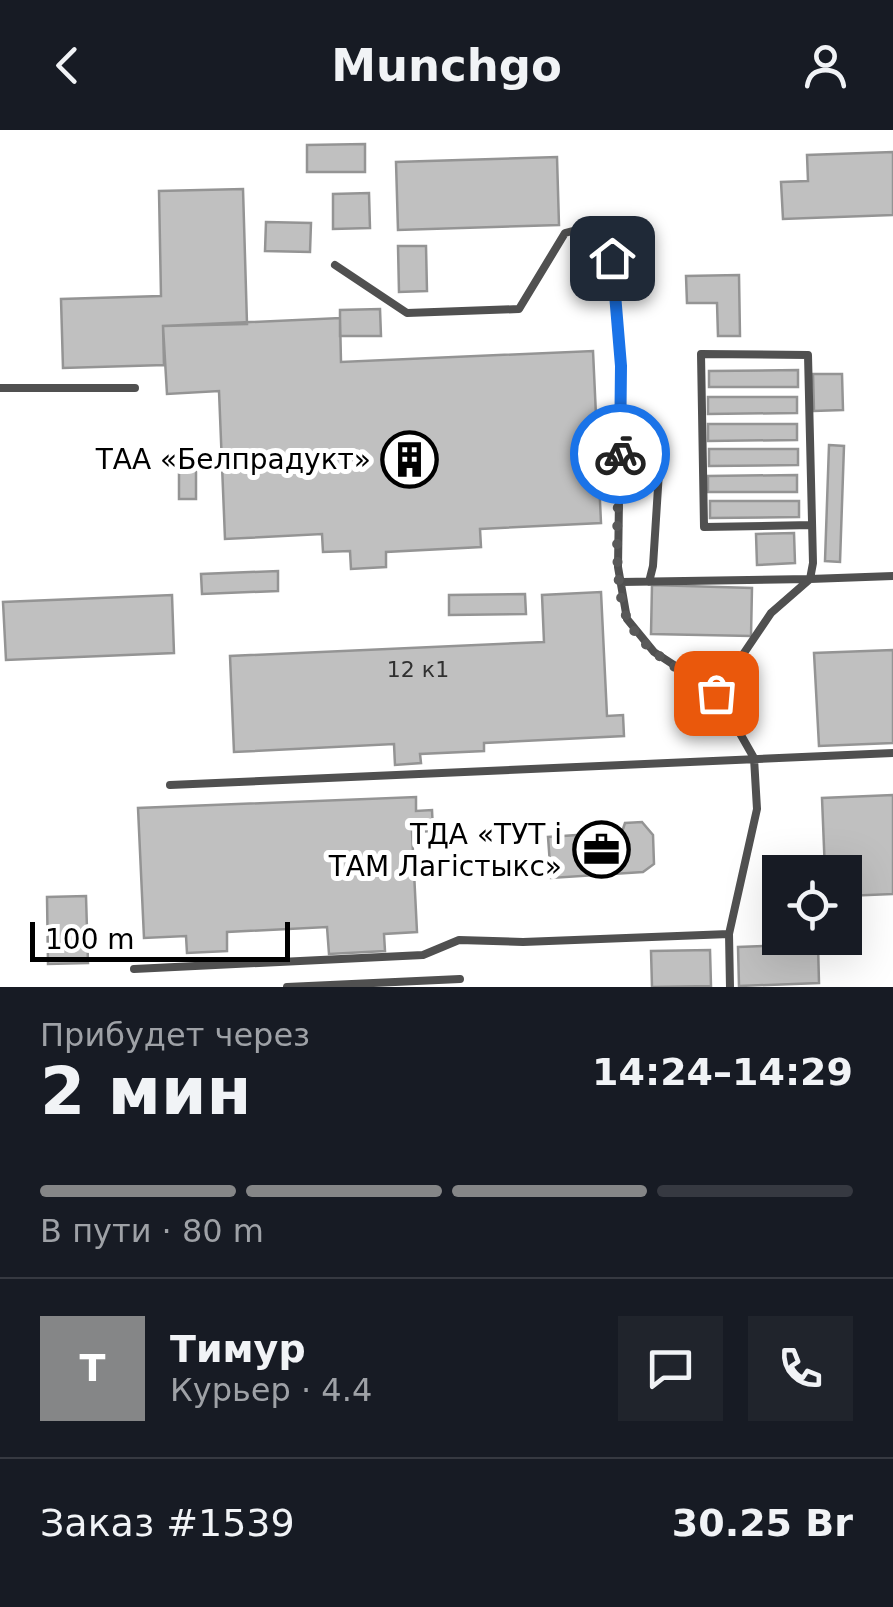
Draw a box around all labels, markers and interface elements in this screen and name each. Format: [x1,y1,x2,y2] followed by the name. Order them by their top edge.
[40,38,95,93] icon: back
[798,38,853,93] icon: person
[331,39,562,92] text: Munchgo
[570,216,655,301] pin
[585,231,640,286] icon: home
[570,404,670,504] courier
[593,427,648,482] icon: bike
[380,429,440,489] building icon: ТАА «Белпрадукт»
[95,443,371,476] place label: ТАА «Белпрадукт»
[674,651,759,736] pin
[387,657,449,682] house number: 12 к1
[689,666,744,721] icon: bag
[328,818,562,883] place label: ТДА «ТУТ і ТАМ Лагістыкс»
[571,820,631,880] office icon: ТДА «ТУТ і ТАМ Лагістыкс»
[762,855,862,955] map controls
[762,855,862,955] button: locate
[30,917,290,961] scale bar
[45,923,135,956] text: 100 m
[40,1016,310,1054] text: Прибудет через
[592,1050,853,1094] text: 14:24–14:29
[40,1054,251,1129] text: 2 мин
[40,1212,264,1250] text: В пути · 80 m
[618,1316,723,1421] button: chat
[748,1316,853,1421] button: phone
[170,1327,306,1371] text: Тимур
[80,1346,105,1390] text: Т
[170,1371,372,1409] text: Курьер · 4.4
[40,1501,295,1545] text: Заказ #1539
[672,1501,853,1545] text: 30.25 Br

